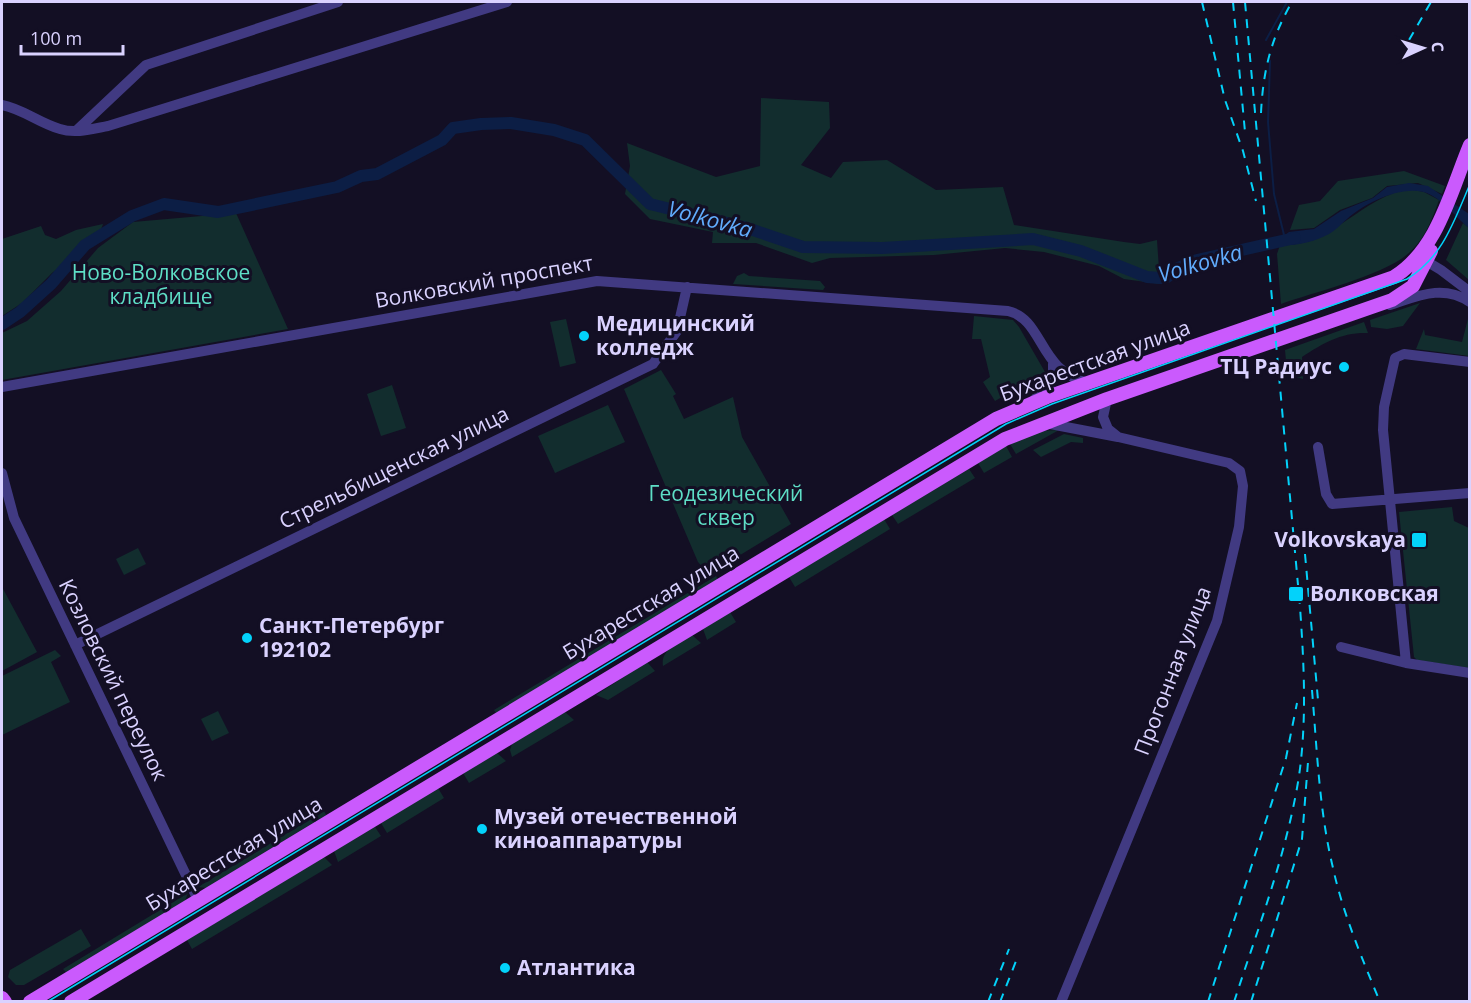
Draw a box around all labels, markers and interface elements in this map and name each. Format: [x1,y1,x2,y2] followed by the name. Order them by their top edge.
[21,18,123,56] scale bar
[1393,18,1453,78] north arrow
[30,26,82,50] text: 100 m
[1427,41,1449,53] text: С
[665,192,756,244] water label: Volkovka
[1154,236,1245,288] water label: Volkovka
[373,248,595,314] street label: Волковский проспект
[72,258,250,310] park label: Ново-Волковское кладбище
[596,309,755,361] place label: Медицинский колледж
[995,313,1194,408] street label: Бухарестская улица
[577,329,591,343] marker: Медицинский колледж
[1220,352,1332,380] place label: ТЦ Радиус
[1337,360,1351,374] marker: ТЦ Радиус
[274,399,513,535] street label: Стрельбищенская улица
[649,479,803,531] park label: Геодезический сквер
[1274,525,1406,553] place label: Volkovskaya
[1410,531,1428,549] marker: Volkovskaya
[557,538,744,666] street label: Бухарестская улица
[53,574,175,785] street label: Козловский переулок
[1310,579,1439,607] place label: Волковская
[1127,582,1217,759] street label: Прогонная улица
[1287,585,1305,603] marker: Волковская
[259,611,444,663] place label: Санкт-Петербург 192102
[240,631,254,645] marker: Санкт-Петербург 192102
[140,789,327,917] street label: Бухарестская улица
[494,802,738,854] place label: Музей отечественной киноаппаратуры
[475,822,489,836] marker: Музей отечественной киноаппаратуры
[517,953,636,981] place label: Атлантика
[498,961,512,975] marker: Атлантика

